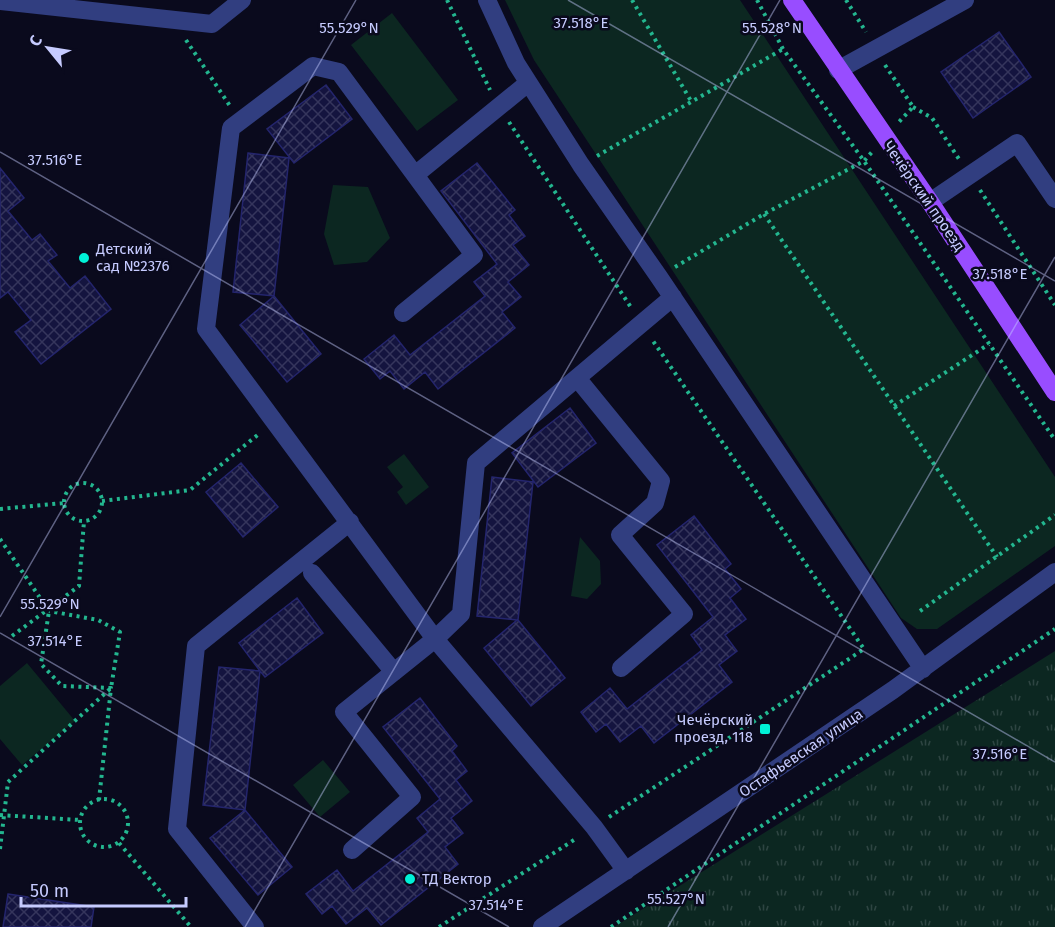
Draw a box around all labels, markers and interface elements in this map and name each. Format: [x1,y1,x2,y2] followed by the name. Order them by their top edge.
[553,14,609,32] text: 37.518°E
[18,18,78,78] north arrow
[319,19,379,37] text: 55.529°N
[742,19,802,37] text: 55.528°N
[25,31,46,49] text: С
[879,138,969,254] street label: Чечёрский проезд
[28,151,82,169] text: 37.516°E
[95,240,169,275] place label: Детский сад №2376
[77,251,91,265] marker: Детский сад №2376
[972,265,1028,283] text: 37.518°E
[20,595,80,613] text: 55.529°N
[28,632,82,650] text: 37.514°E
[736,705,866,801] street label: Остафьевская улица
[674,711,753,746] place label: Чечёрский проезд, 118
[758,722,772,736] marker: Чечёрский проезд, 118
[973,745,1027,763] text: 37.516°E
[21,870,186,908] scale bar
[422,870,492,888] place label: ТД Вектор
[403,872,417,886] marker: ТД Вектор
[30,880,69,902] text: 50 m
[647,890,705,908] text: 55.527°N
[469,896,523,914] text: 37.514°E

